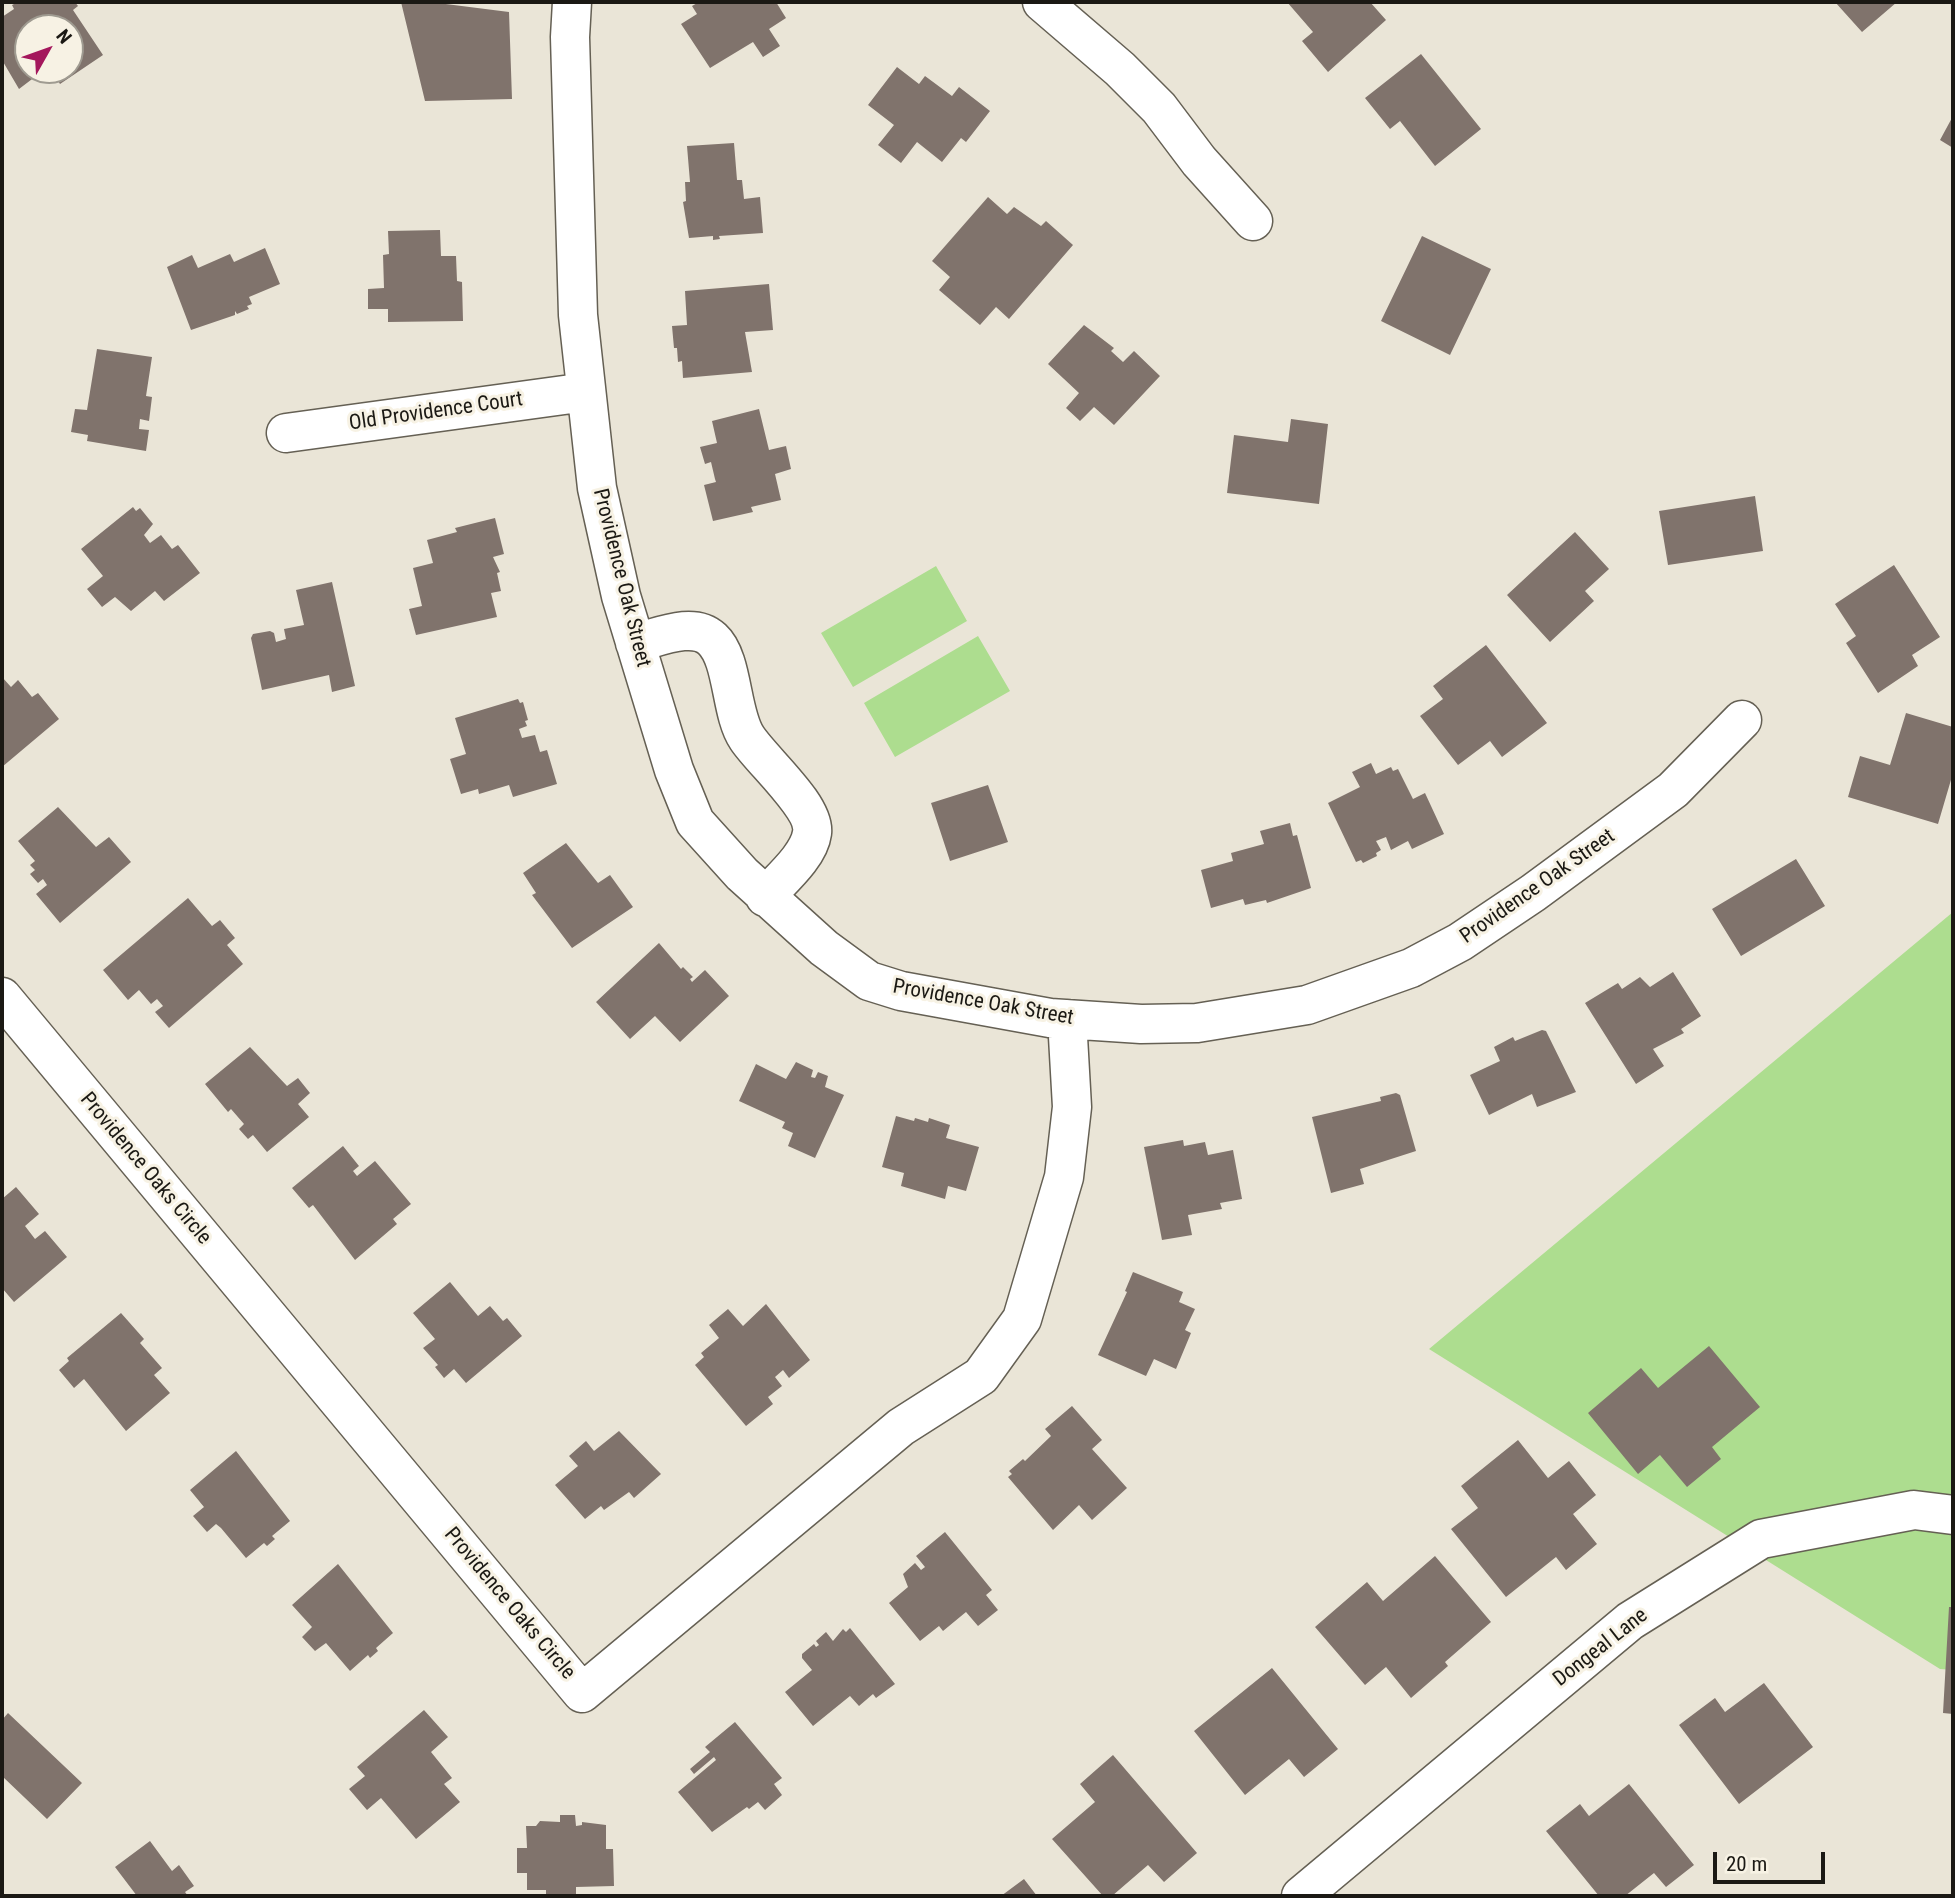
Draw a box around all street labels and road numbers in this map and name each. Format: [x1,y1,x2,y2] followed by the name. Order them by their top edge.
[347,387,525,437] street label: Old Providence Court
[587,486,655,670] street label: Providence Oak Street
[1456,824,1620,950] street label: Providence Oak Street
[891,975,1075,1031] street label: Providence Oak Street
[74,1088,216,1250] street label: Providence Oaks Circle
[438,1523,580,1685] street label: Providence Oaks Circle
[1549,1603,1653,1693] street label: Dongeal Lane

